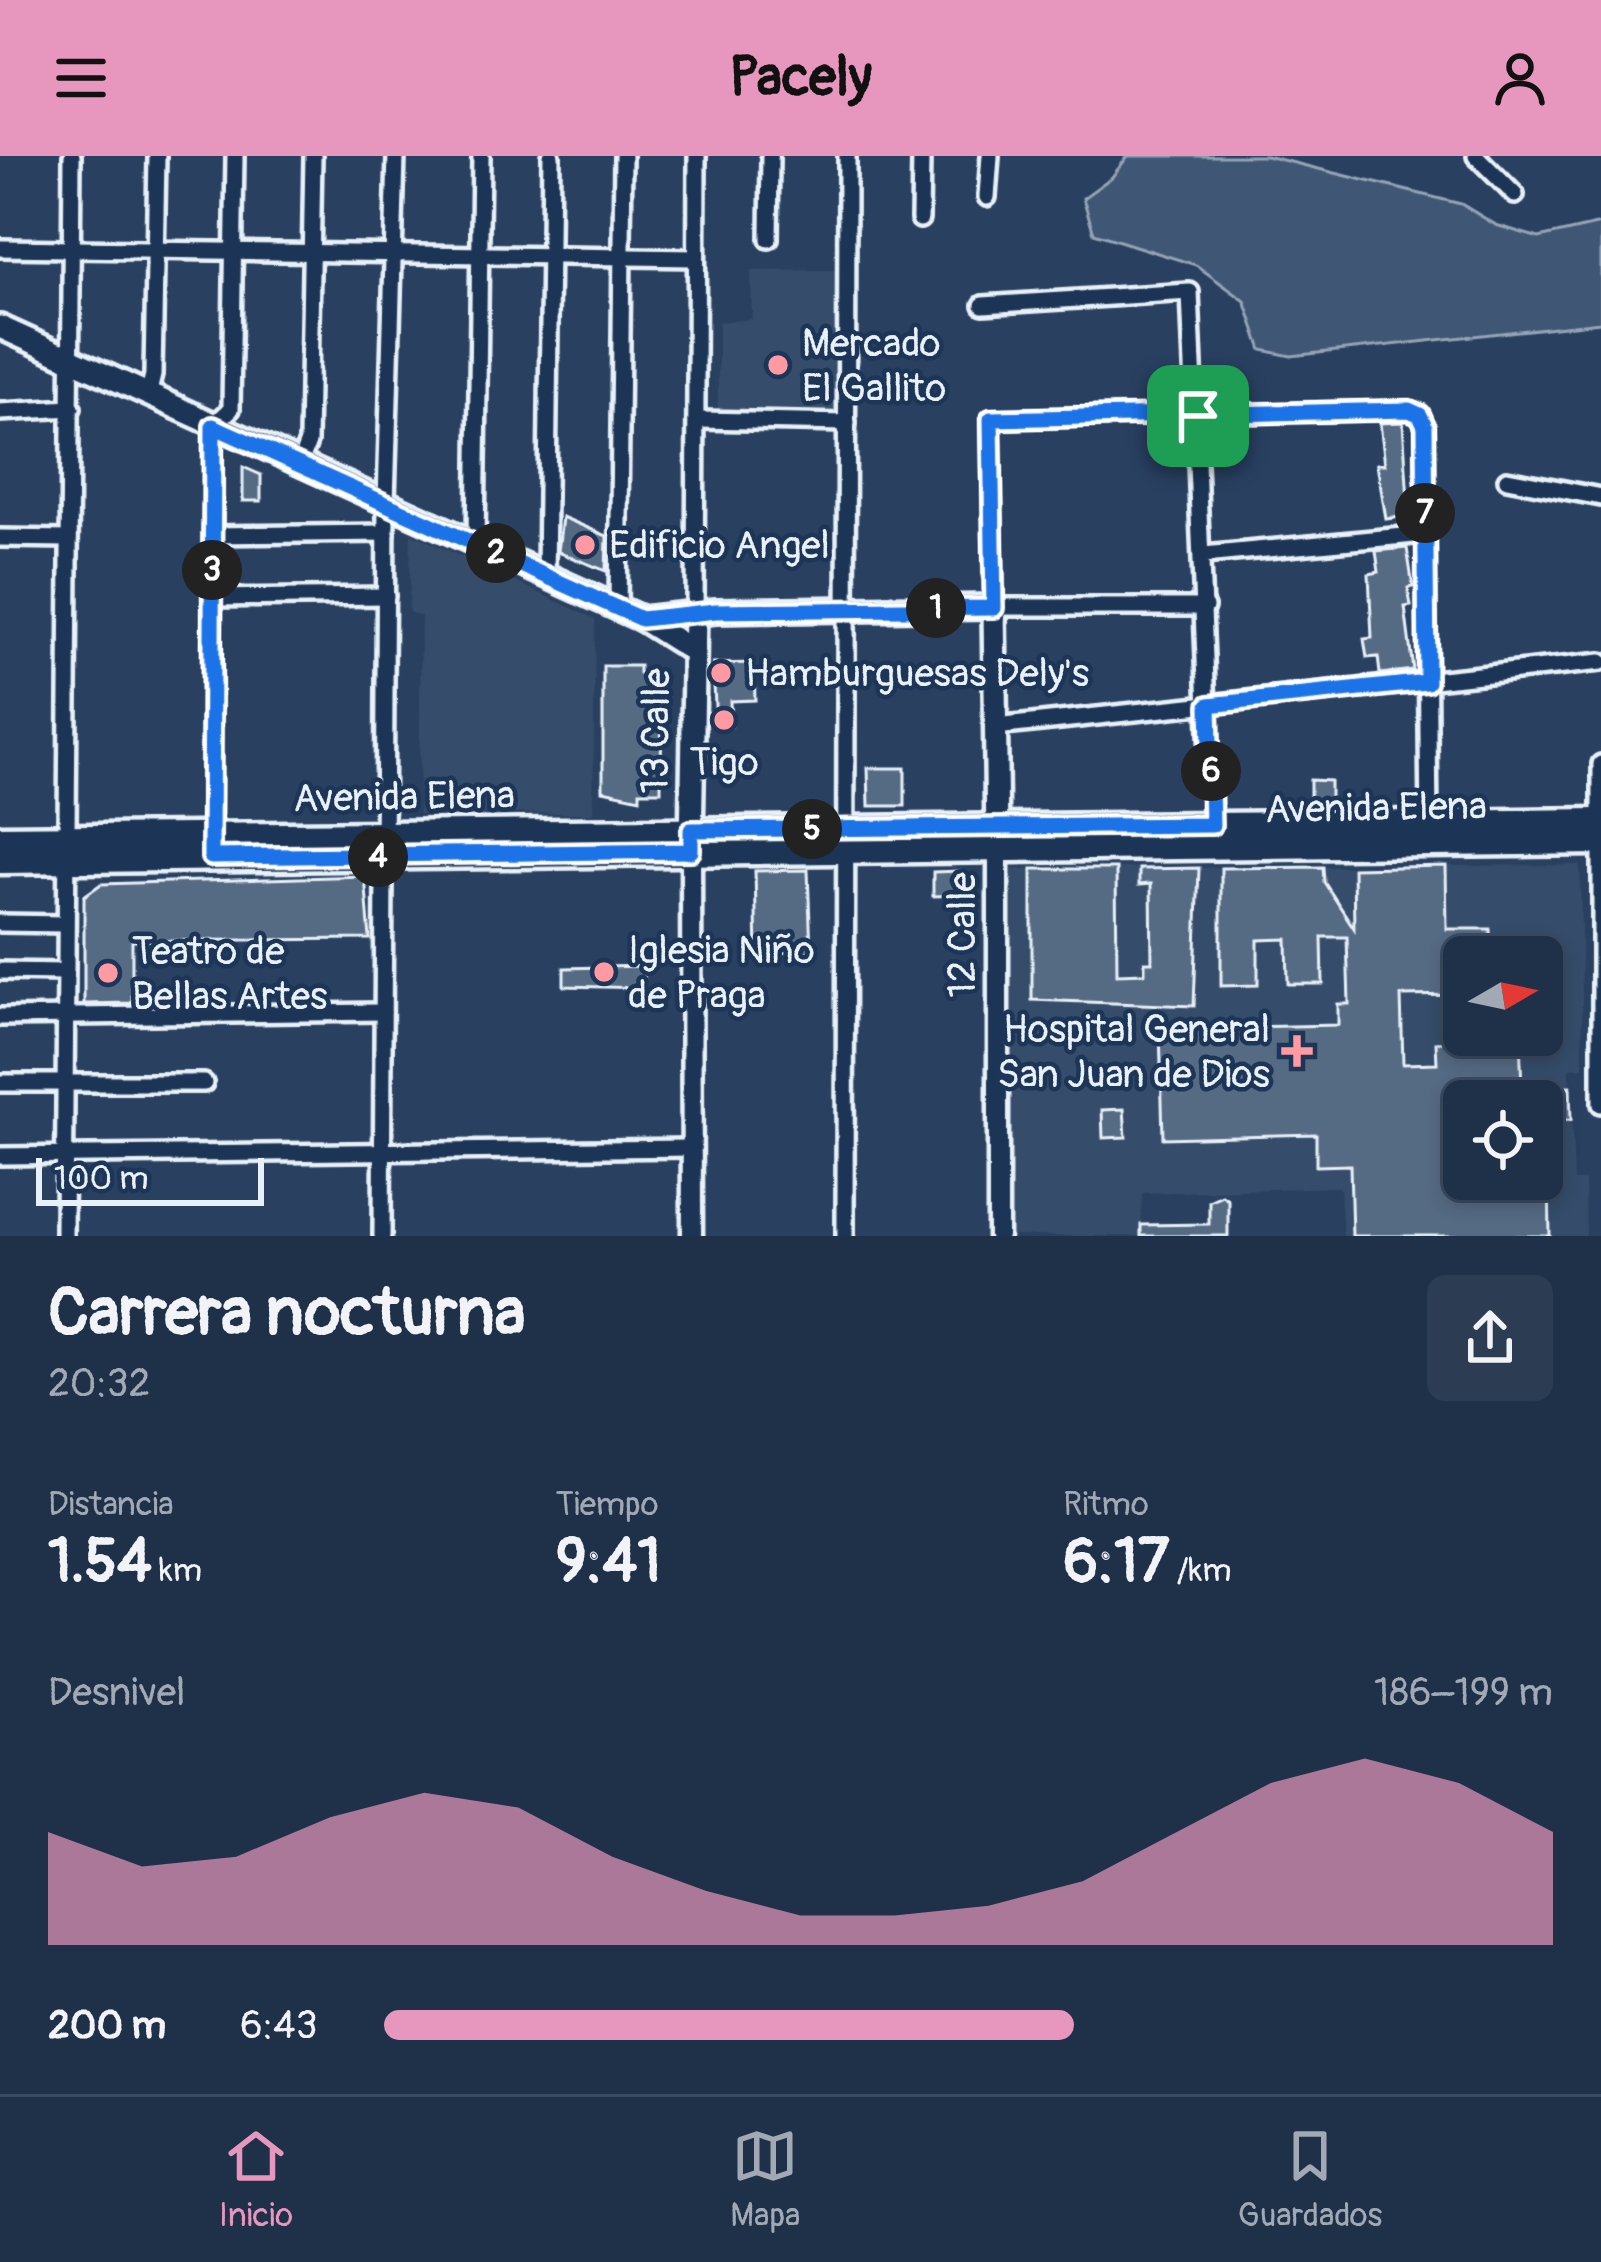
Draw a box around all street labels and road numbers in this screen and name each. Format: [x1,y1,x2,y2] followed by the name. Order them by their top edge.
[630,668,682,794] street label: 13 Calle
[293,771,515,823] street label: Avenida Elena
[1265,782,1487,834] street label: Avenida Elena
[938,872,987,998] street label: 12 Calle

